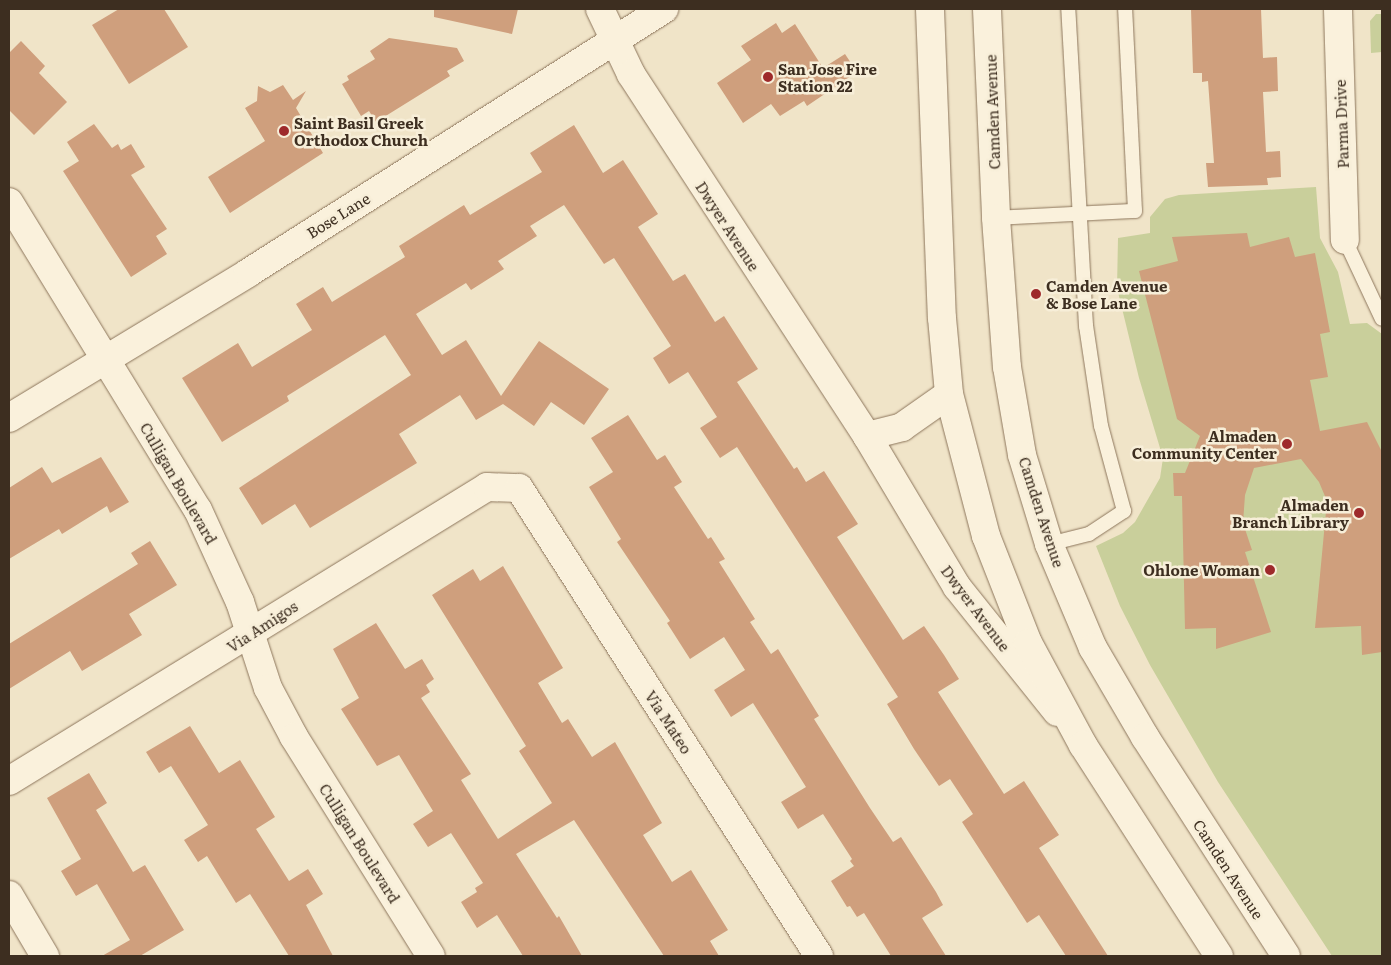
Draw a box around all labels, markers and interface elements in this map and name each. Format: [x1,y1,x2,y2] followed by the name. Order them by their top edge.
[981,54,1003,170] street label: Camden Avenue
[778,59,877,94] place label: San Jose Fire Station 22
[762,71,774,83] marker: San Jose Fire Station 22
[1330,79,1352,169] street label: Parma Drive
[294,113,428,148] place label: Saint Basil Greek Orthodox Church
[278,125,290,137] marker: Saint Basil Greek Orthodox Church
[692,178,764,274] street label: Dwyer Avenue
[303,189,373,241] street label: Bose Lane
[1046,276,1167,311] place label: Camden Avenue & Bose Lane
[1030,288,1042,300] marker: Camden Avenue & Bose Lane
[137,419,221,547] street label: Culligan Boulevard
[1132,426,1277,461] place label: Almaden Community Center
[1281,438,1293,450] marker: Almaden Community Center
[1016,455,1068,569] street label: Camden Avenue
[1232,495,1349,530] place label: Almaden Branch Library
[1353,507,1365,519] marker: Almaden Branch Library
[938,561,1014,655] street label: Dwyer Avenue
[1143,561,1260,579] place label: Ohlone Woman
[1264,564,1276,576] marker: Ohlone Woman
[223,596,301,656] street label: Via Amigos
[642,687,696,757] street label: Via Mateo
[316,780,404,906] street label: Culligan Boulevard
[1190,816,1268,922] street label: Camden Avenue

